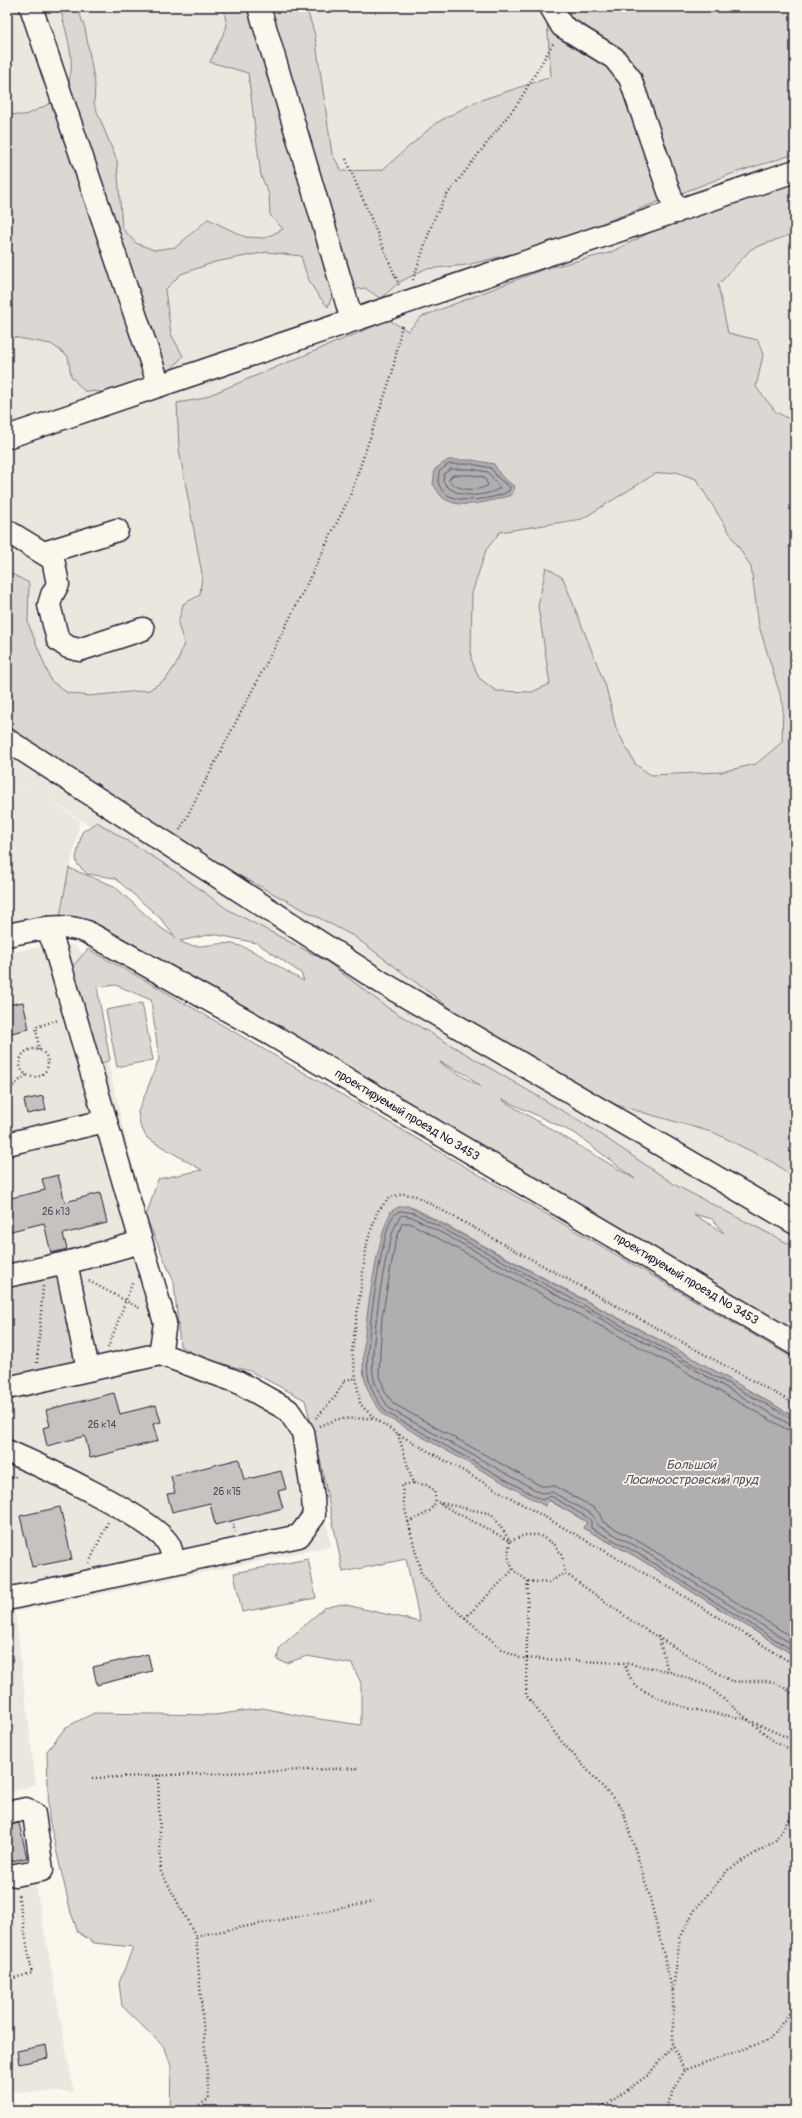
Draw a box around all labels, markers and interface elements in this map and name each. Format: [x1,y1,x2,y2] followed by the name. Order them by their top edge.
[332,1066,482,1164] street label: проектируемый проезд № 3453
[42,1206,71,1218] house number: 26 к13
[611,1230,761,1328] street label: проектируемый проезд № 3453
[88,1419,116,1431] house number: 26 к14
[624,1457,759,1488] water label: Большой Лосиноостровский пруд
[213,1486,241,1498] house number: 26 к15

